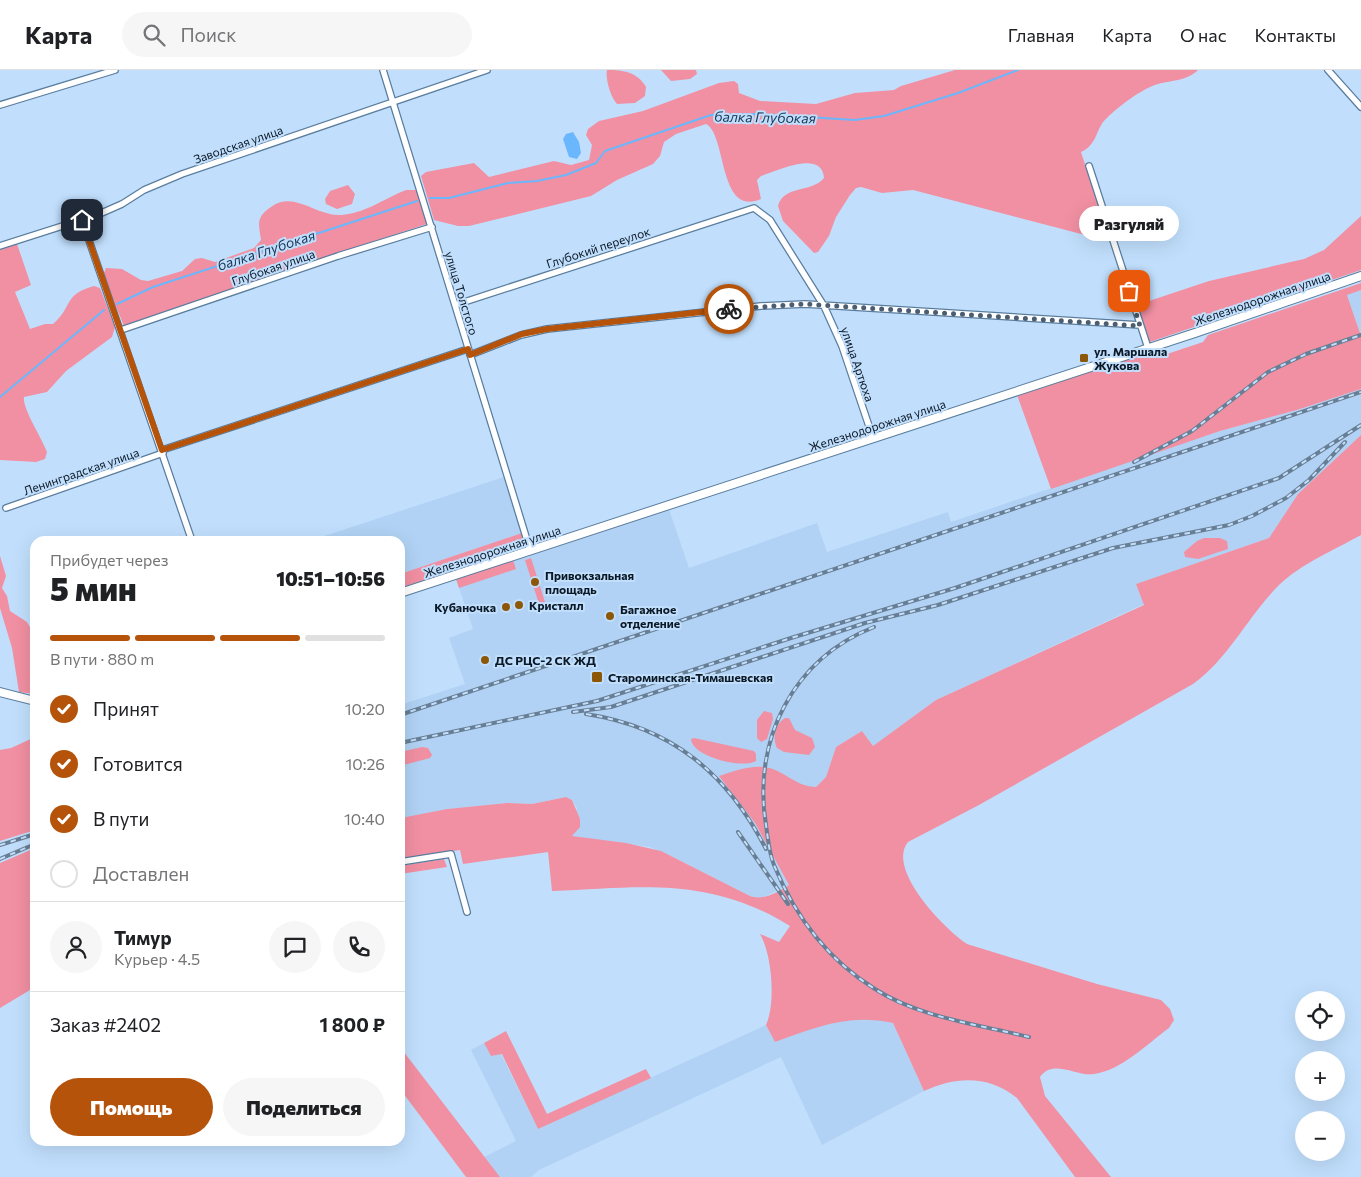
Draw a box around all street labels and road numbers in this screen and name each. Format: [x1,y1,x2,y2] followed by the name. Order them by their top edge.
[191,122,285,166] street label: Заводская улица
[544,223,652,270] street label: Глубокий переулок
[229,246,317,288] street label: Глубокая улица
[443,249,481,337] street label: улица Толстого
[1192,268,1332,328] street label: Железнодорожная улица
[839,325,877,403] street label: улица Артюха
[807,396,947,454] street label: Железнодорожная улица
[21,445,141,497] street label: Ленинградская улица
[422,522,562,580] street label: Железнодорожная улица

